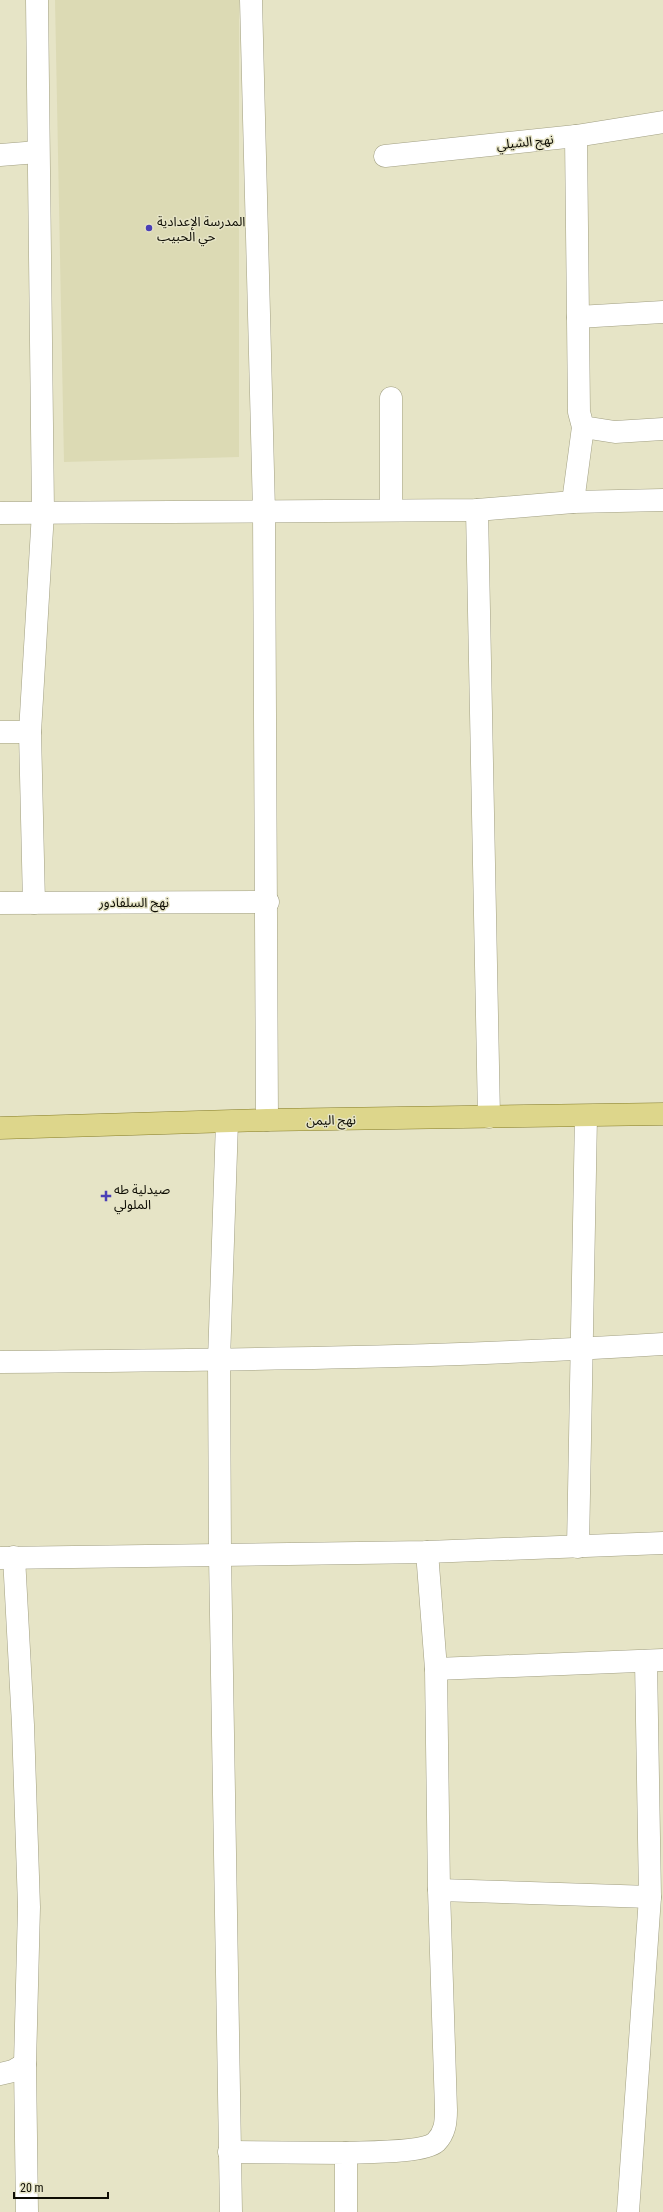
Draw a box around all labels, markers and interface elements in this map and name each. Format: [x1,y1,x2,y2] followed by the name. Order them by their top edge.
[496,132,555,155] street label: نهج الشيلي
[157,214,245,247] place label: المدرسة الإعدادية حي الحبيب
[144,223,154,233] marker: المدرسة الإعدادية حي الحبيب
[98,895,169,913] street label: نهج السلفادور
[306,1112,356,1131] street label: نهج اليمن
[114,1182,170,1215] place label: صيدلية طه الملولي
[101,1191,111,1201] marker: صيدلية طه الملولي
[14,2174,108,2200] scale bar
[20,2181,44,2195] text: 20 m

